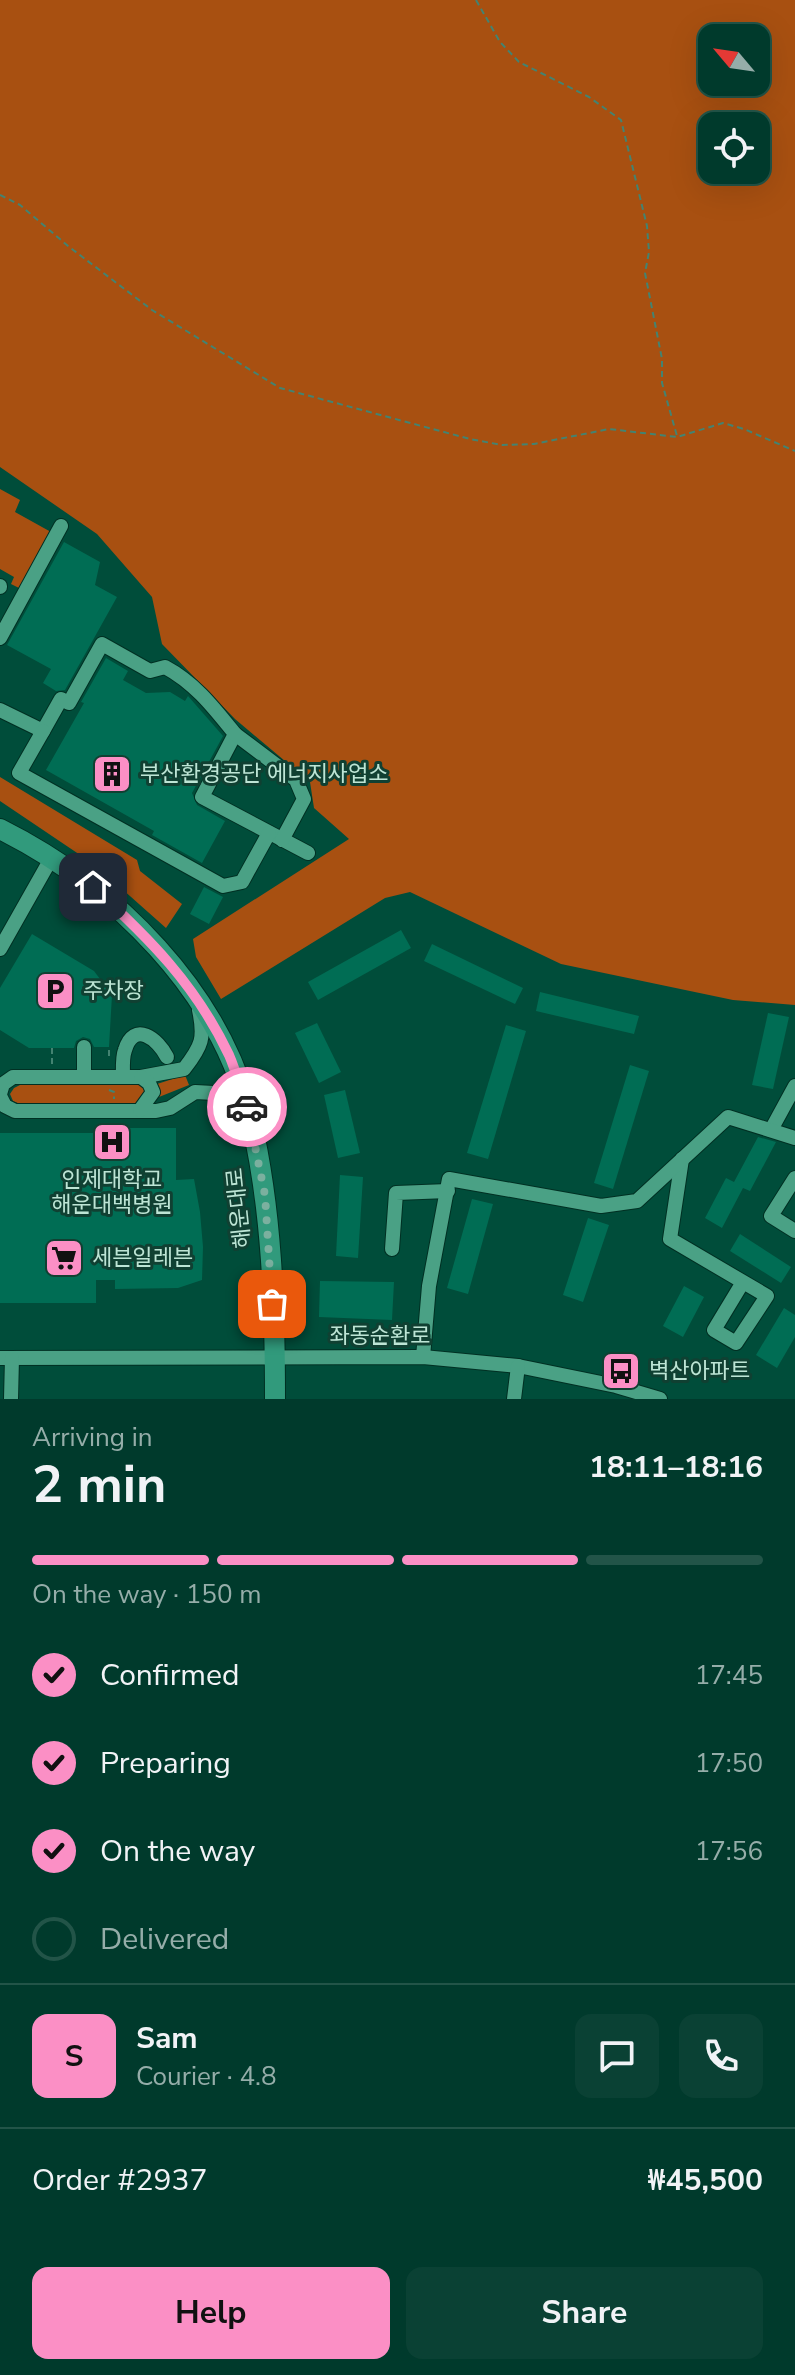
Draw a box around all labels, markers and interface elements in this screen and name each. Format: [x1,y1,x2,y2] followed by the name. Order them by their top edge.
[698,24,770,96] north arrow
[698,24,770,184] map controls
[698,112,770,184] button: locate
[91,753,133,795] building icon: 부산환경공단 에너지사업소
[140,759,389,789] place label: 부산환경공단 에너지사업소
[59,853,127,921] pin
[71,865,115,909] icon: home
[34,970,76,1012] parking icon: 주차장
[83,976,144,1006] place label: 주차장
[207,1067,287,1147] courier
[225,1085,269,1129] icon: car
[91,1121,133,1163] hospital icon: 인제대학교 해운대백병원
[51,1165,173,1220] place label: 인제대학교 해운대백병원
[220,1166,258,1250] street label: 해운대로
[43,1237,85,1279] supermarket icon: 세븐일레븐
[92,1243,193,1273] place label: 세븐일레븐
[238,1270,306,1338] pin
[250,1282,294,1326] icon: bag
[329,1321,431,1351] street label: 좌동순환로
[600,1350,642,1392] bus stop icon: 벽산아파트
[649,1356,750,1386] place label: 벽산아파트
[32,1420,153,1455] text: Arriving in
[589,1447,763,1488] text: 18:11–18:16
[32,1449,167,1520] text: 2 min
[32,1577,261,1612] text: On the way · 150 m
[32,1653,76,1697] icon: check
[100,1655,240,1696] text: Confirmed
[695,1658,763,1693] text: 17:45
[32,1741,76,1785] icon: check
[100,1743,231,1784] text: Preparing
[695,1746,763,1781] text: 17:50
[32,1829,76,1873] icon: check
[100,1831,255,1872] text: On the way
[695,1834,763,1869] text: 17:56
[100,1919,229,1960] text: Delivered
[575,2014,659,2098] button: chat
[679,2014,763,2098] button: phone
[136,2018,198,2059] text: Sam
[65,2036,83,2077] text: S
[136,2059,277,2094] text: Courier · 4.8
[32,2160,207,2201] text: Order #2937
[648,2160,763,2201] text: ₩45,500
[32,2267,390,2359] button: Help
[406,2267,763,2359] button: Share

